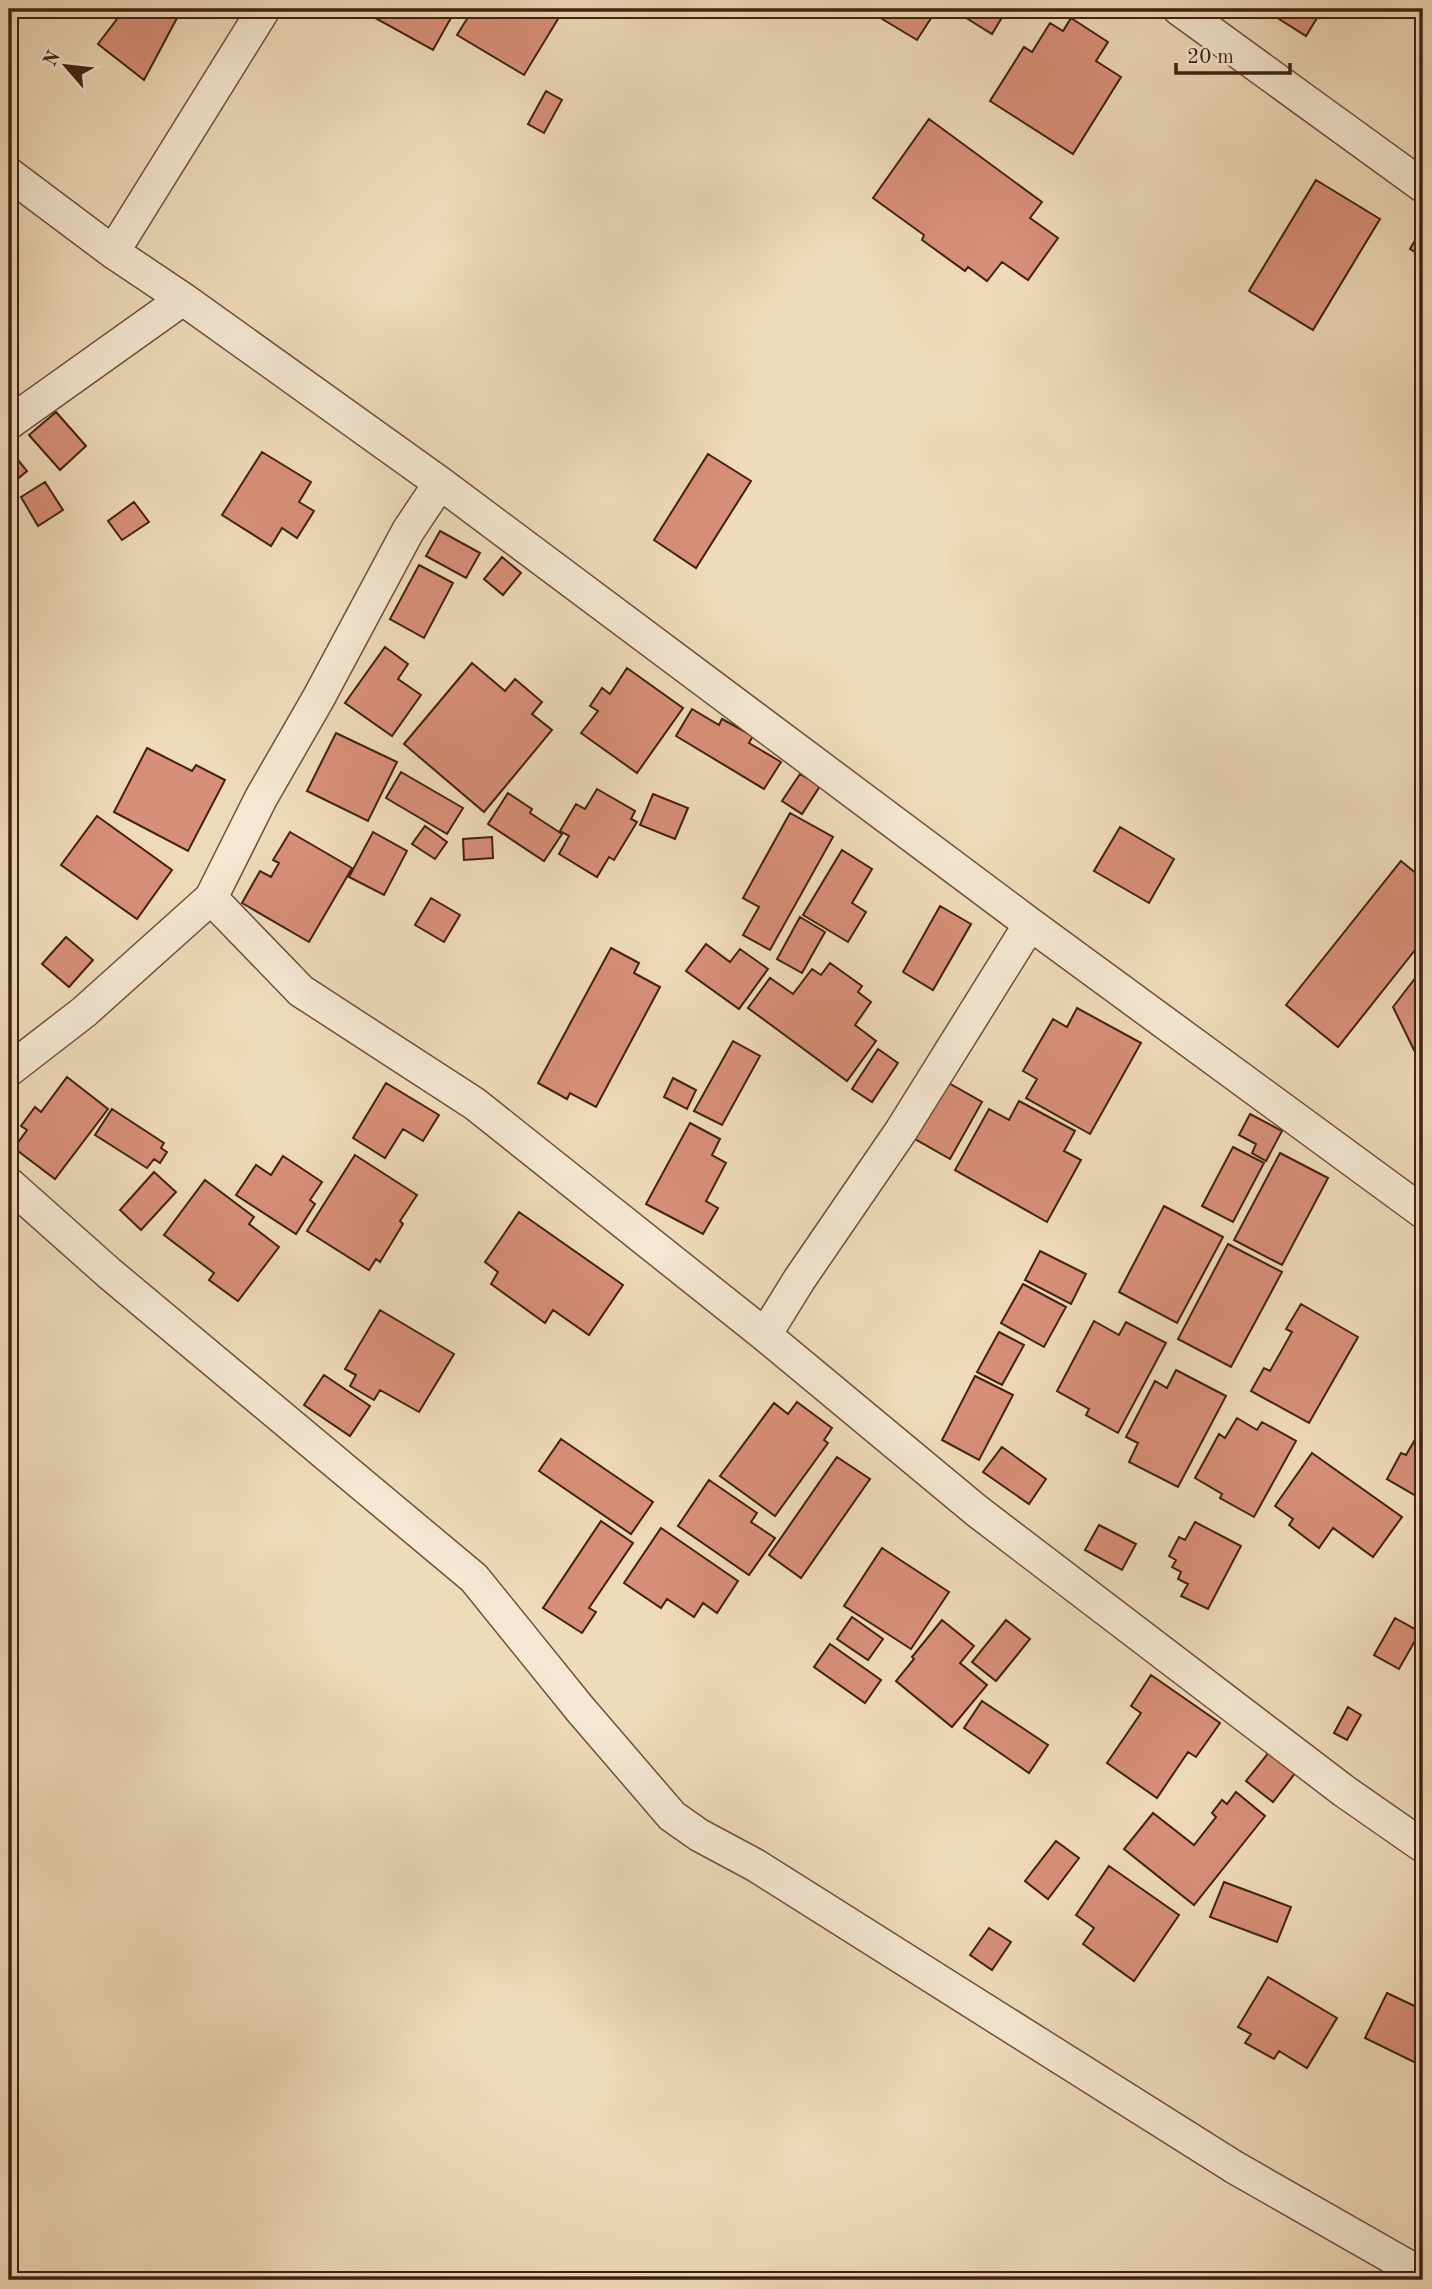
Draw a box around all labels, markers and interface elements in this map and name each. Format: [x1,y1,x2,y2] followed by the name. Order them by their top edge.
[32,32,102,102] north arrow
[1176,32,1290,76] scale bar
[1187,47,1234,68] text: 20 m
[41,48,65,70] text: N

